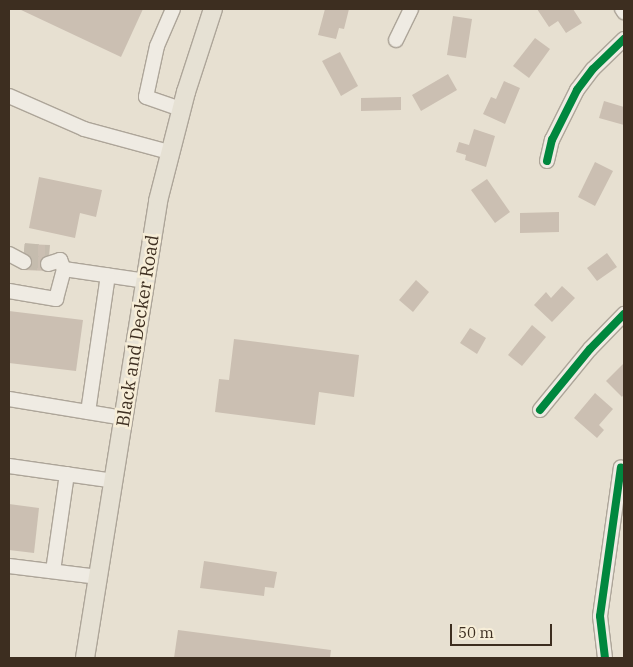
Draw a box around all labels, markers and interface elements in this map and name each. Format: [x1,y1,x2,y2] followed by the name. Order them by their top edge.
[112,233,164,429] street label: Black and Decker Road
[453,614,556,646] scale bar
[458,623,494,642] text: 50 m

